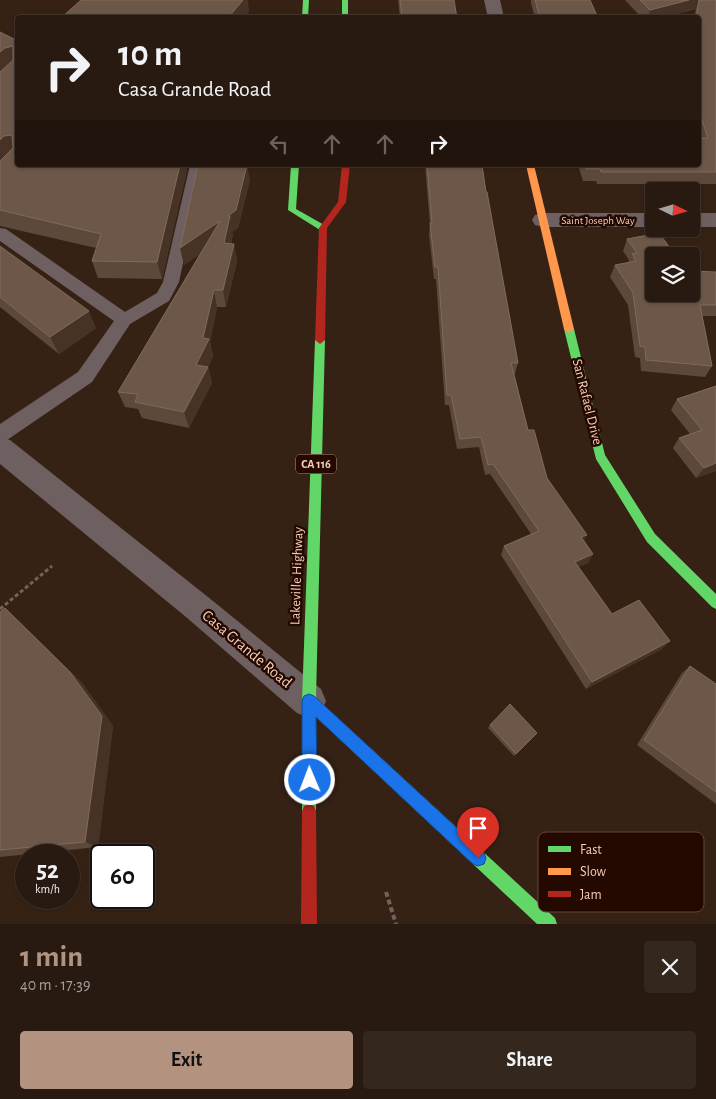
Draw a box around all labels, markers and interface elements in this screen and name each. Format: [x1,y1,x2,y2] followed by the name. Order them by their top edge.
[35,35,100,100] icon: right
[118,37,182,72] text: 10 m
[118,78,271,100] text: Casa Grande Road
[265,130,293,158] icon: left
[318,130,346,158] icon: ahead
[371,130,399,158] icon: ahead
[424,130,452,158] icon: right
[645,182,700,238] north arrow
[645,182,700,302] map controls
[561,215,635,226] street label: Saint Joseph Way
[645,247,700,302] button: layers
[570,358,604,446] street label: San Rafael Drive
[296,454,336,474] road number: CA 116
[288,527,306,625] street label: Lakeville Highway
[199,607,295,691] street label: Casa Grande Road
[283,753,335,805] position arrow
[457,807,499,858] pin
[464,814,492,842] icon: arrive
[538,832,704,912] legend
[580,843,602,857] text: Fast
[90,844,155,909] speed limit sign: 60
[36,858,59,883] text: 52
[580,865,607,879] text: Slow
[35,883,60,895] text: km/h
[580,888,602,902] text: Jam
[644,941,696,993] button: close
[20,942,83,972] text: 1 min
[20,977,90,993] text: 40 m · 17:39
[20,1031,353,1089] button: Exit
[363,1031,696,1089] button: Share

